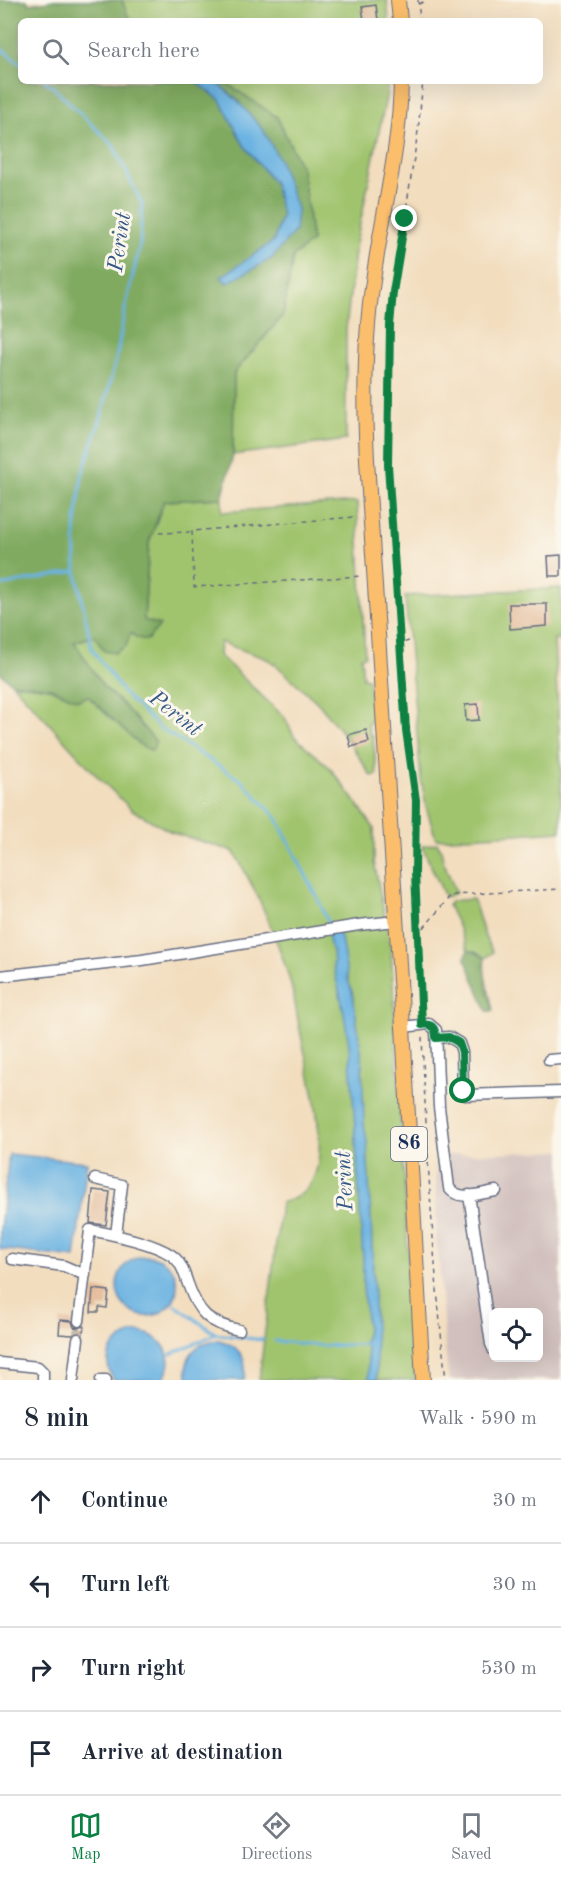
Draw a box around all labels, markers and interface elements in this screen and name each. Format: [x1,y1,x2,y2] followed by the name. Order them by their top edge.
[18,18,543,84] search box
[39,35,72,68] icon: search
[87,40,200,62] text: Search here
[391,205,417,231] route end
[105,210,135,274] water label: Perint
[144,686,206,742] water label: Perint
[449,1077,475,1103] route start
[391,1127,427,1161] road number: 86
[332,1150,358,1212] water label: Perint
[489,1308,543,1362] map controls
[489,1308,543,1362] button: locate
[24,1406,89,1432] text: 8 min
[418,1409,537,1429] text: Walk · 590 m
[24,1485,57,1518] icon: ahead
[81,1490,168,1512] text: Continue
[492,1491,537,1511] text: 30 m
[24,1569,57,1602] icon: left
[81,1574,170,1596] text: Turn left
[492,1575,537,1595] text: 30 m
[24,1653,57,1686] icon: right
[81,1658,185,1680] text: Turn right
[481,1659,537,1679] text: 530 m
[24,1737,57,1770] icon: arrive
[81,1742,283,1764] text: Arrive at destination
[69,1809,102,1865] tab: Map
[241,1809,312,1865] tab: Directions
[451,1809,492,1865] tab: Saved

